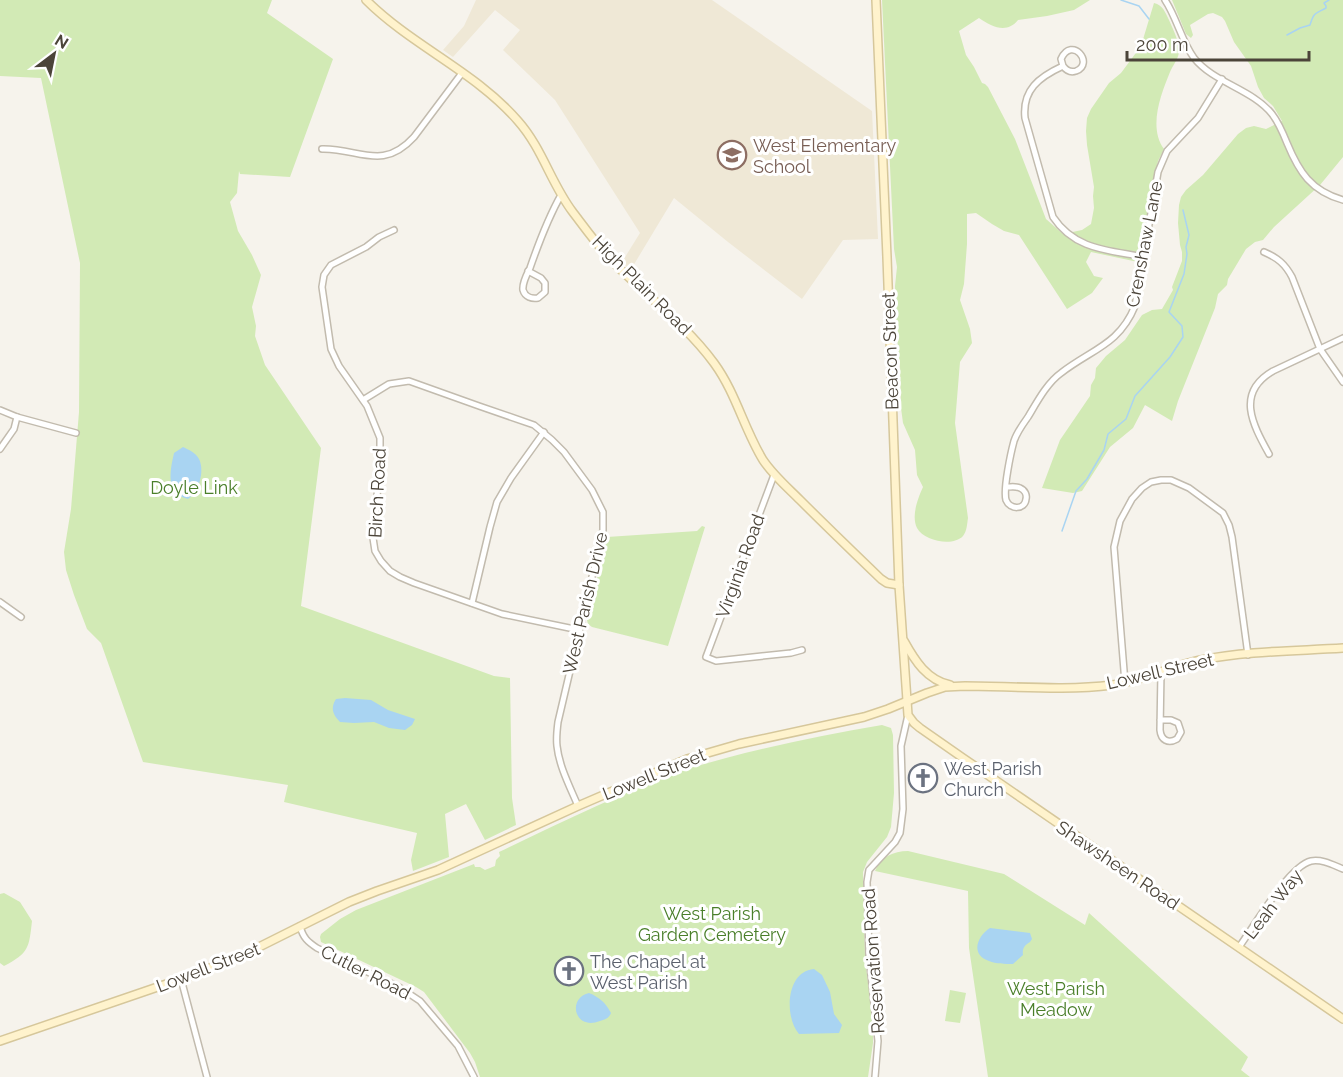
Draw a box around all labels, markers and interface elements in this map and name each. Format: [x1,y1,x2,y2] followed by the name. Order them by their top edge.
[24,24,84,84] north arrow
[1127,24,1308,62] scale bar
[51,30,72,53] text: N
[1136,34,1189,55] text: 200 m
[753,135,897,177] place label: West Elementary School
[716,139,748,171] school or university icon: West Elementary School
[1121,179,1167,309] street label: Crenshaw Lane
[588,231,696,339] street label: High Plain Road
[877,292,903,410] street label: Beacon Street
[364,447,390,539] street label: Birch Road
[150,477,238,498] park label: Doyle Link
[711,511,769,621] street label: Virginia Road
[558,529,612,676] street label: West Parish Drive
[1104,648,1216,694] street label: Lowell Street
[599,744,709,804] street label: Lowell Street
[944,758,1042,800] place label: West Parish Church
[907,762,939,794] church icon: West Parish Church
[1052,816,1184,914] street label: Shawsheen Road
[1239,865,1307,943] street label: Leah Way
[857,888,889,1034] street label: Reservation Road
[638,903,786,945] park label: West Parish Garden Cemetery
[153,938,263,996] street label: Lowell Street
[317,940,415,1004] street label: Cutler Road
[590,951,706,993] place label: The Chapel at West Parish
[553,955,585,987] church icon: The Chapel at West Parish
[1007,978,1105,1020] park label: West Parish Meadow

